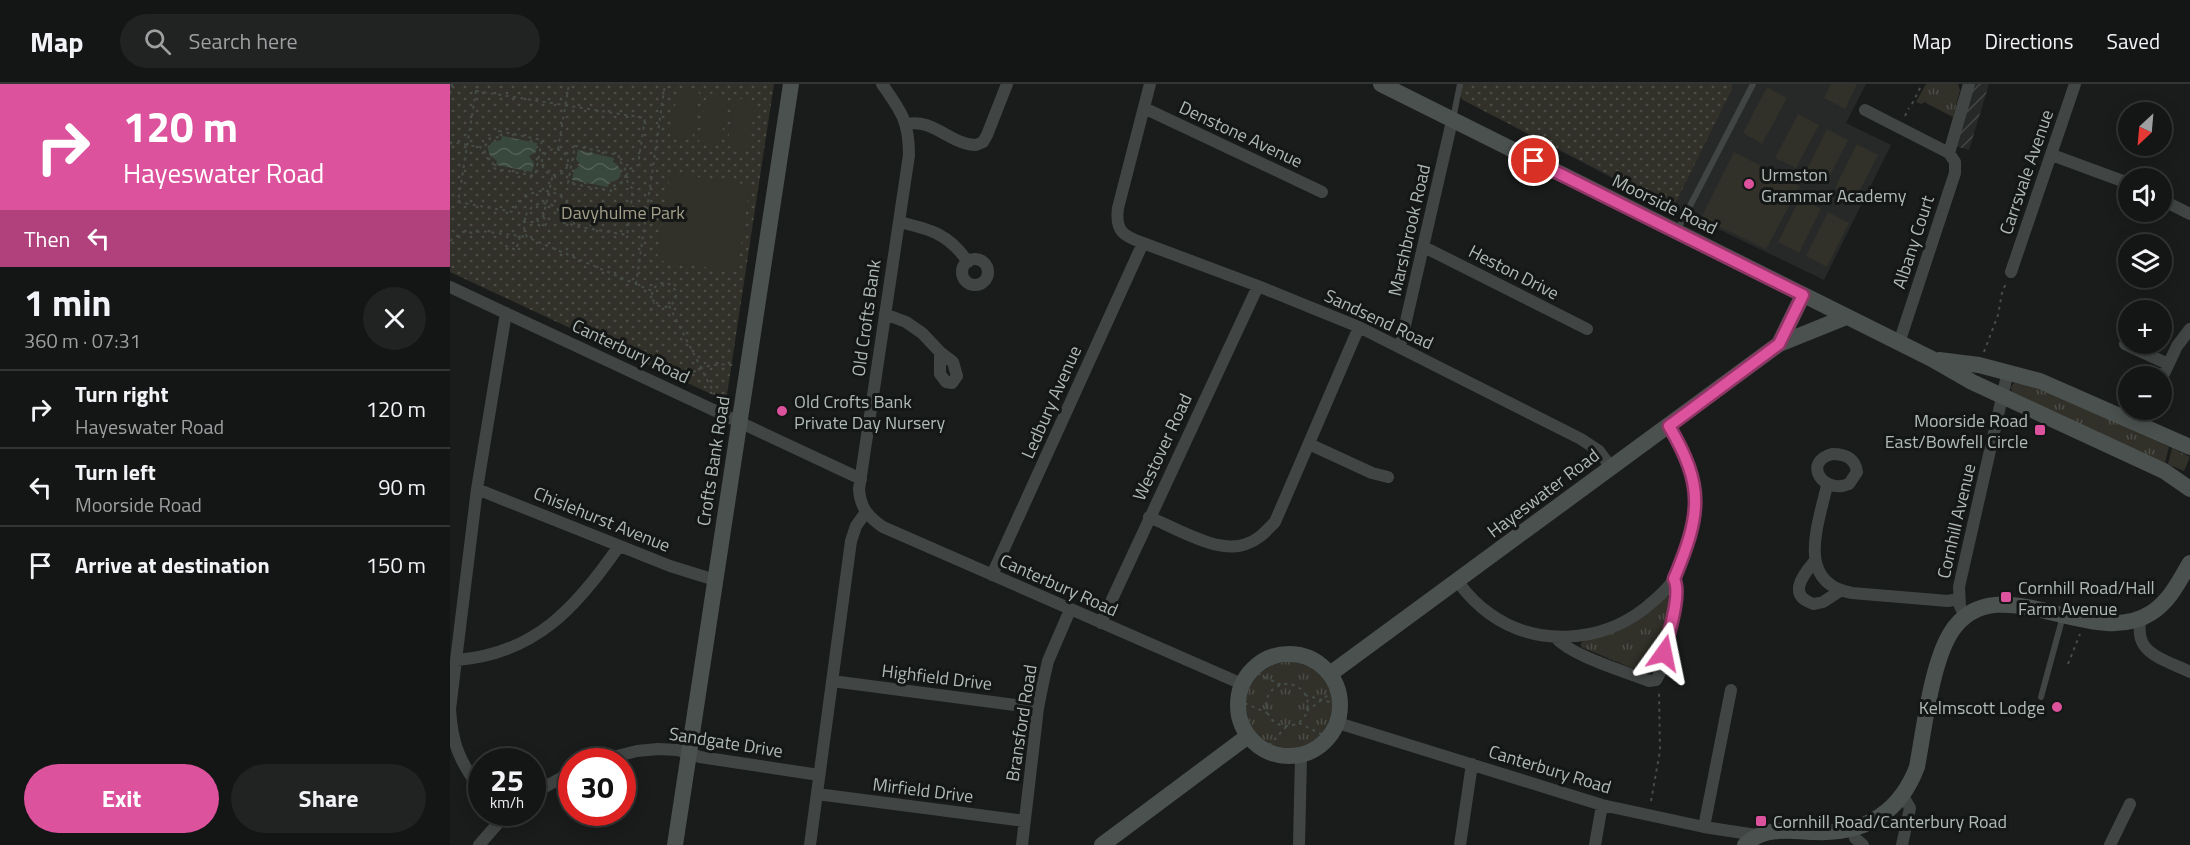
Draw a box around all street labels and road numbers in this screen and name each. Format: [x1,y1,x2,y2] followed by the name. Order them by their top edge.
[1175,94,1307,174] street label: Denstone Avenue
[1992,106,2060,238] street label: Carrsvale Avenue
[1381,161,1437,299] street label: Marshbrook Road
[1608,167,1722,241] street label: Moorside Road
[1885,191,1941,292] street label: Albany Court
[1464,238,1564,306] street label: Heston Drive
[844,257,888,378] street label: Old Crofts Bank
[1320,282,1438,356] street label: Sandsend Road
[568,312,694,390] street label: Canterbury Road
[1014,341,1088,463] street label: Ledbury Avenue
[1125,389,1199,505] street label: Westover Road
[689,394,737,528] street label: Crofts Bank Road
[1481,442,1605,544] street label: Hayeswater Road
[1930,461,1982,581] street label: Cornhill Avenue
[530,479,674,559] street label: Chislehurst Avenue
[996,547,1122,623] street label: Canterbury Road
[880,657,994,697] street label: Highfield Drive
[998,663,1044,783] street label: Bransford Road
[667,720,785,764] street label: Sandgate Drive
[1485,738,1615,800] street label: Canterbury Road
[871,770,975,810] street label: Mirfield Drive

